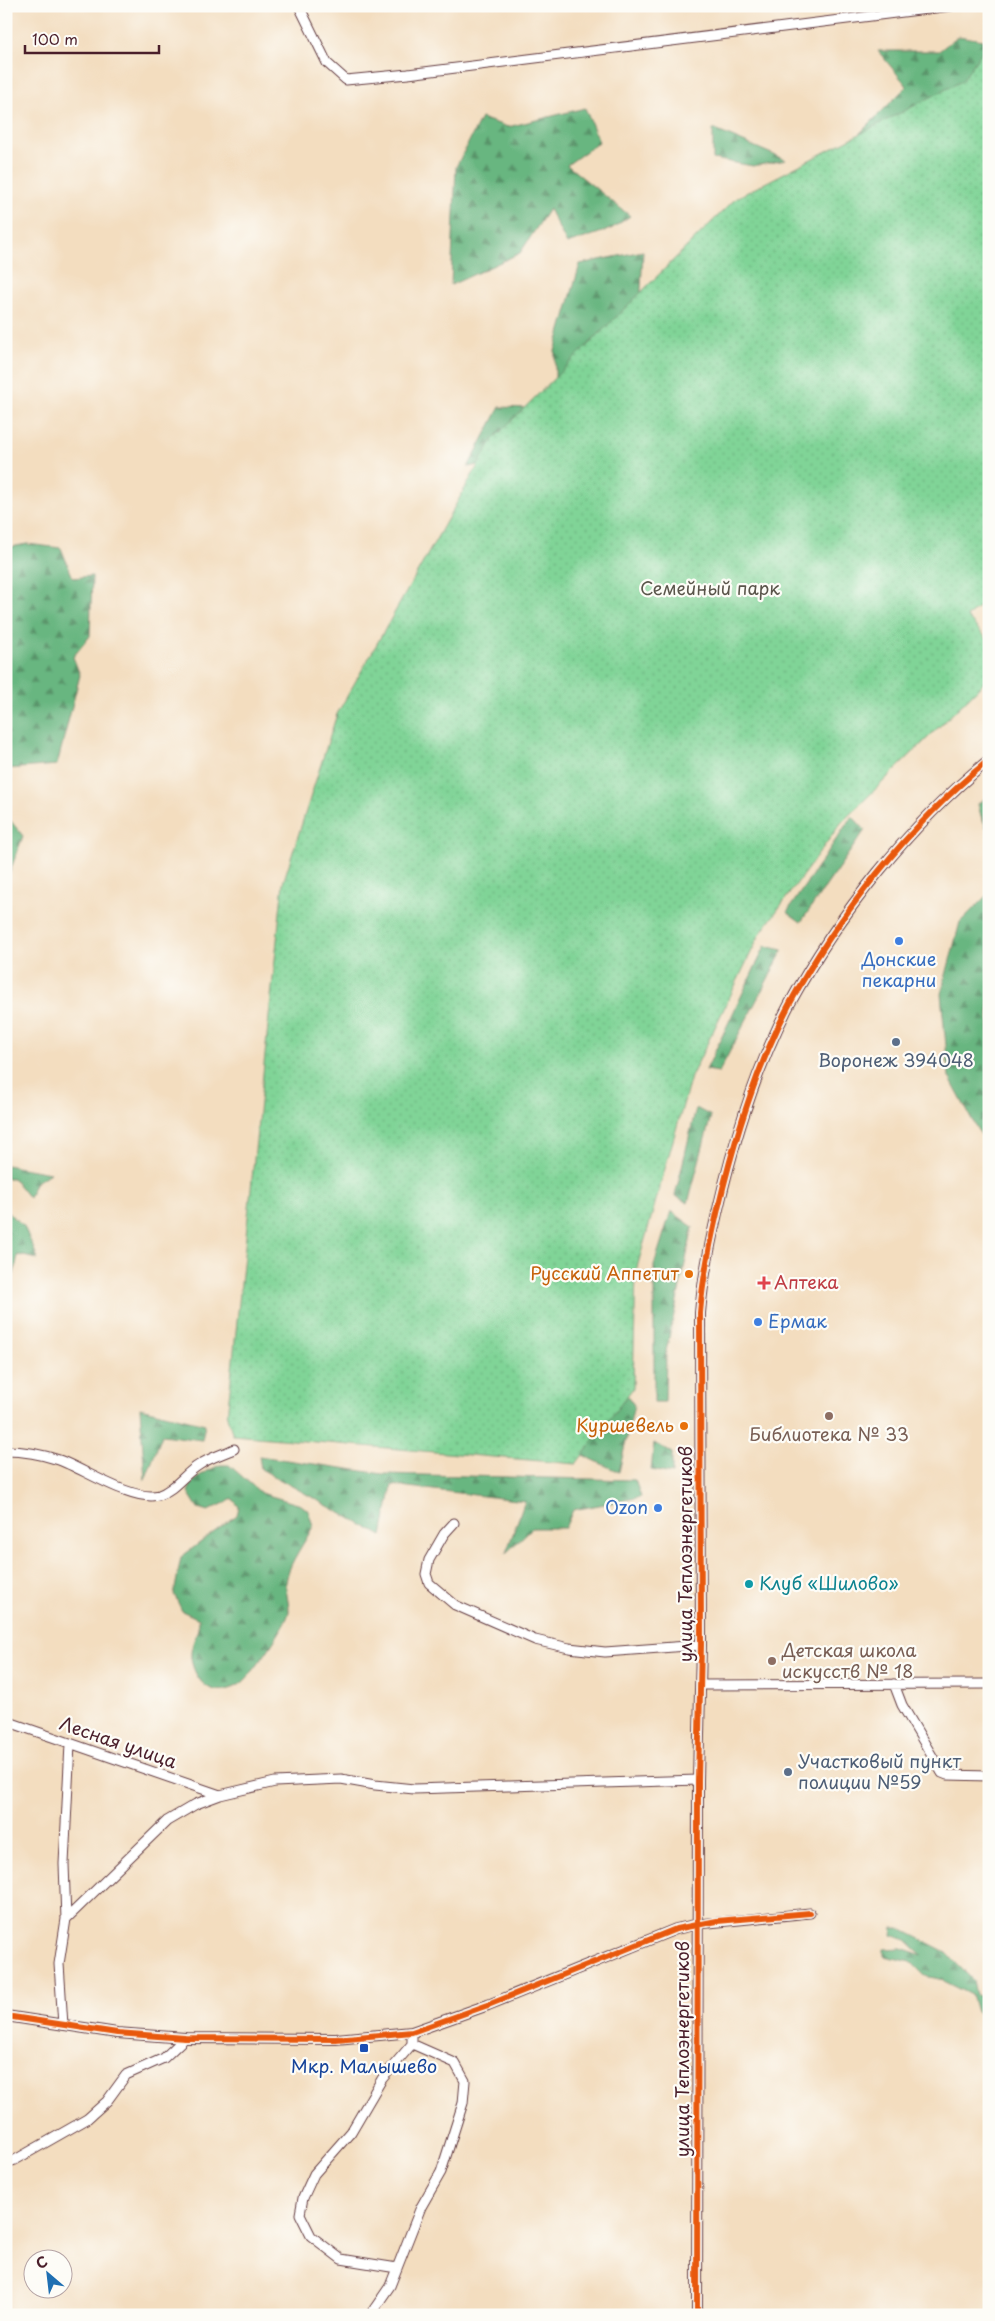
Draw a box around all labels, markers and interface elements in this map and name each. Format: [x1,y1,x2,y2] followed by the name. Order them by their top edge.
[25,22,159,54] scale bar
[32,27,78,50] text: 100 m
[640,574,780,601] park label: Семейный парк
[893,935,905,947] marker: Донские пекарни
[861,945,936,993] place label: Донские пекарни
[890,1036,902,1048] marker: Воронеж 394048
[818,1046,974,1073] place label: Воронеж 394048
[530,1259,679,1286] place label: Русский Аппетит
[683,1268,695,1280] marker: Русский Аппетит
[774,1268,839,1295] place label: Аптека
[758,1277,770,1289] marker: Аптека
[768,1307,827,1334] place label: Ермак
[752,1316,764,1328] marker: Ермак
[823,1410,835,1422] marker: Библиотека № 33
[576,1411,674,1438] place label: Куршевель
[678,1420,690,1432] marker: Куршевель
[749,1420,909,1447] place label: Библиотека № 33
[671,1446,698,1662] street label: улица Теплоэнергетиков
[605,1493,648,1520] place label: Ozon
[652,1502,664,1514] marker: Ozon
[759,1569,898,1596] place label: Клуб «Шилово»
[743,1578,755,1590] marker: Клуб «Шилово»
[781,1636,917,1684] place label: Детская школа искусств № 18
[766,1655,778,1667] marker: Детская школа искусств № 18
[56,1709,181,1774] street label: Лесная улица
[798,1747,961,1795] place label: Участковый пункт полиции №59
[782,1766,794,1778] marker: Участковый пункт полиции №59
[668,1941,695,2157] street label: улица Теплоэнергетиков
[358,2042,370,2054] marker: Мкр. Малышево
[291,2052,437,2079] place label: Мкр. Малышево
[22,2248,72,2298] north arrow
[32,2250,51,2274] text: С

